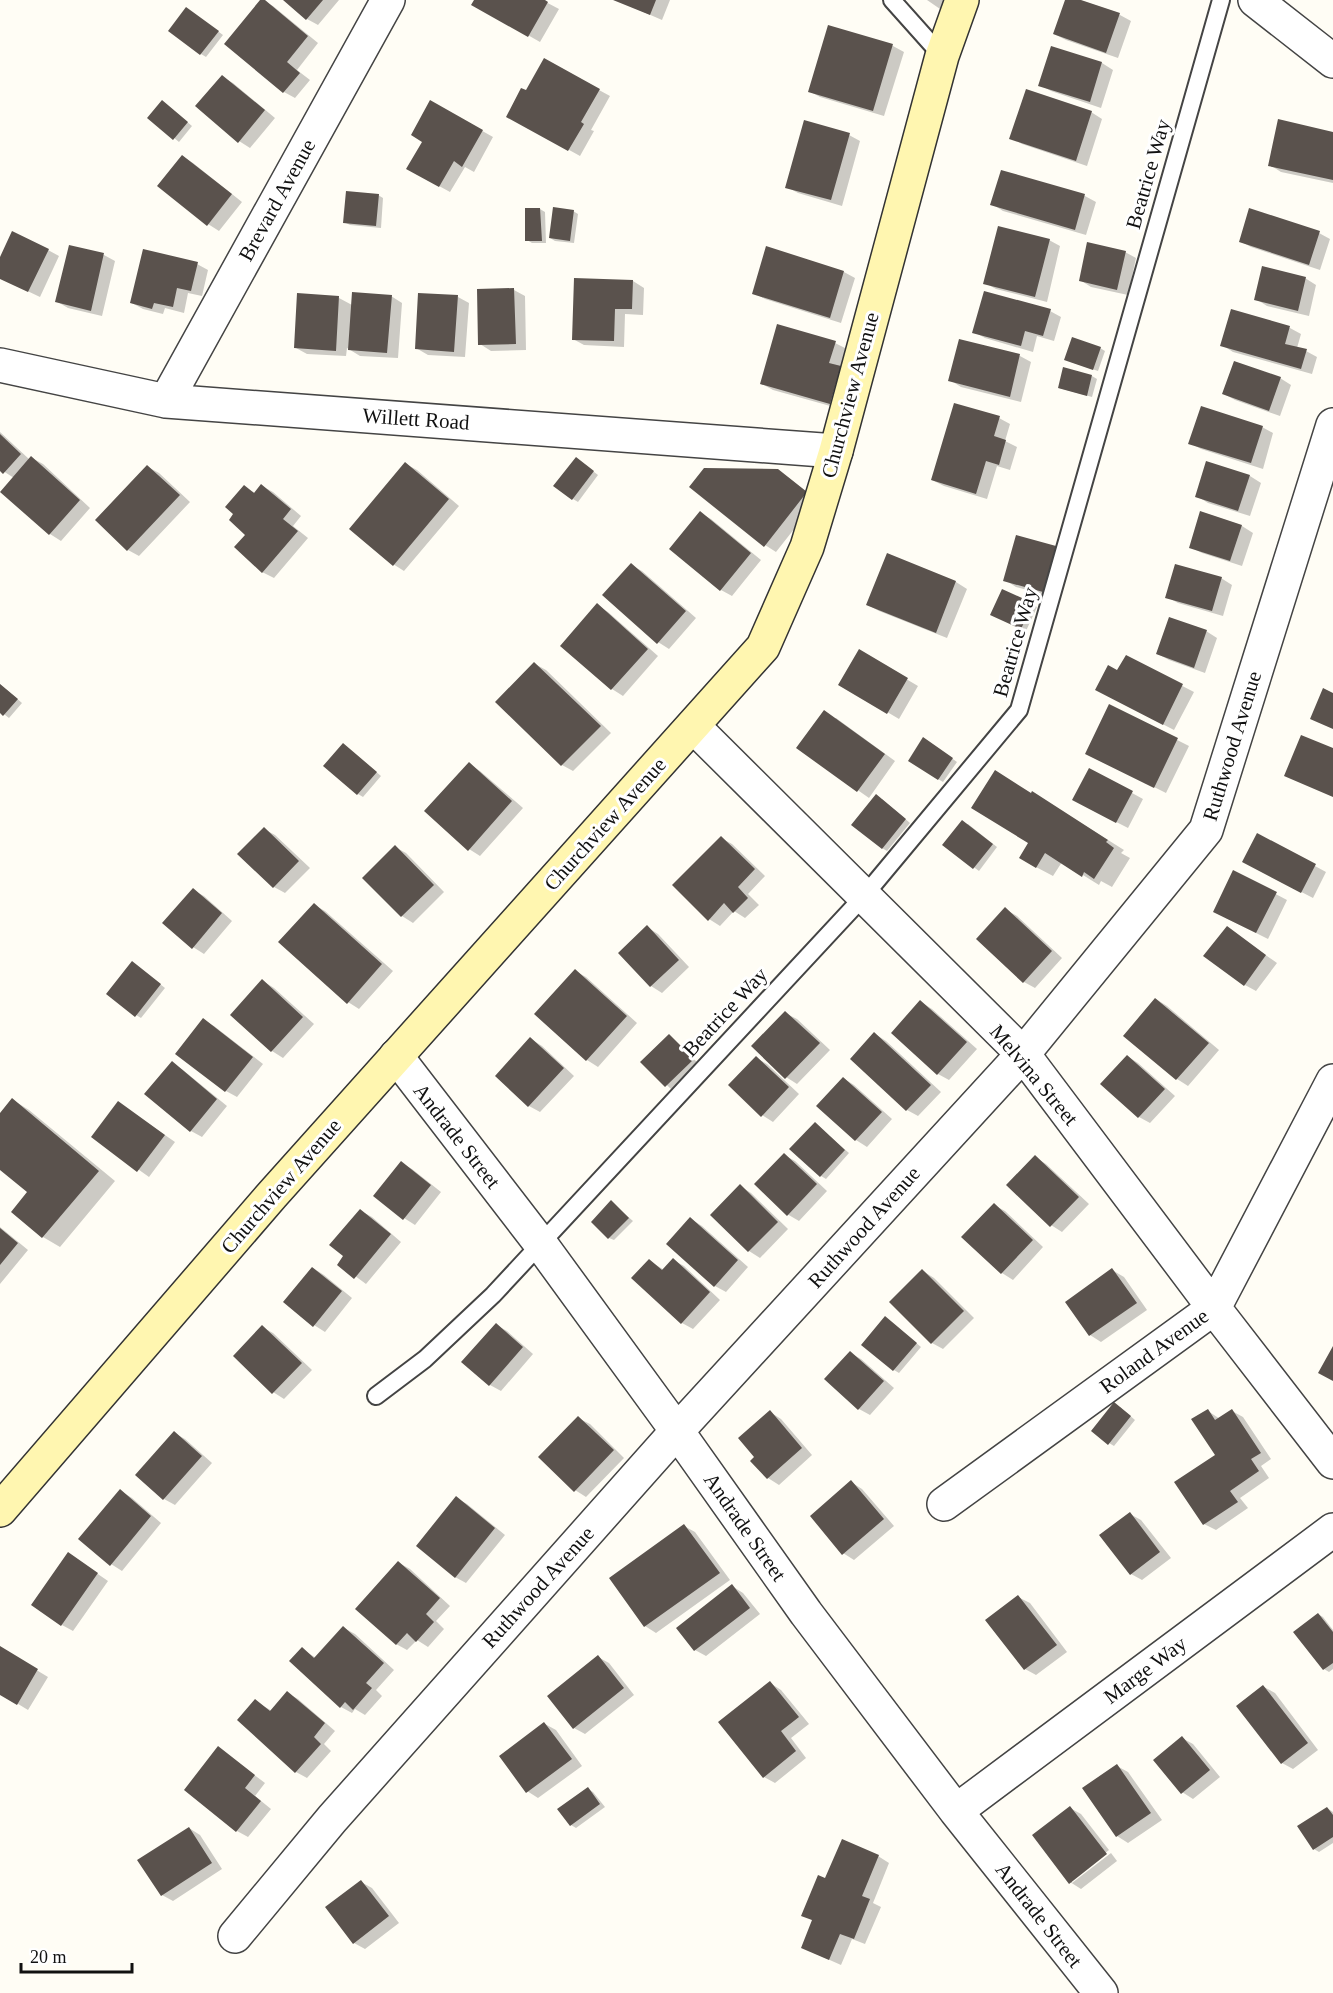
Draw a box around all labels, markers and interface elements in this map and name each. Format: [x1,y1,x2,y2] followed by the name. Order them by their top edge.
[1121,116,1175,232] street label: Beatrice Way
[234,135,320,265] street label: Brevard Avenue
[816,310,884,480] street label: Churchview Avenue
[362,403,471,435] street label: Willett Road
[988,584,1042,700] street label: Beatrice Way
[1198,668,1266,824] street label: Ruthwood Avenue
[539,753,671,895] street label: Churchview Avenue
[678,962,773,1061] street label: Beatrice Way
[985,1020,1083,1130] street label: Melvina Street
[409,1079,506,1193] street label: Andrade Street
[216,1114,346,1258] street label: Churchview Avenue
[803,1161,925,1293] street label: Ruthwood Avenue
[1095,1304,1213,1398] street label: Roland Avenue
[699,1468,791,1586] street label: Andrade Street
[477,1521,599,1653] street label: Ruthwood Avenue
[1099,1631,1191,1709] street label: Marge Way
[991,1858,1088,1972] street label: Andrade Street
[21,1936,132,1974] scale bar
[30,1947,67,1967] text: 20 m

